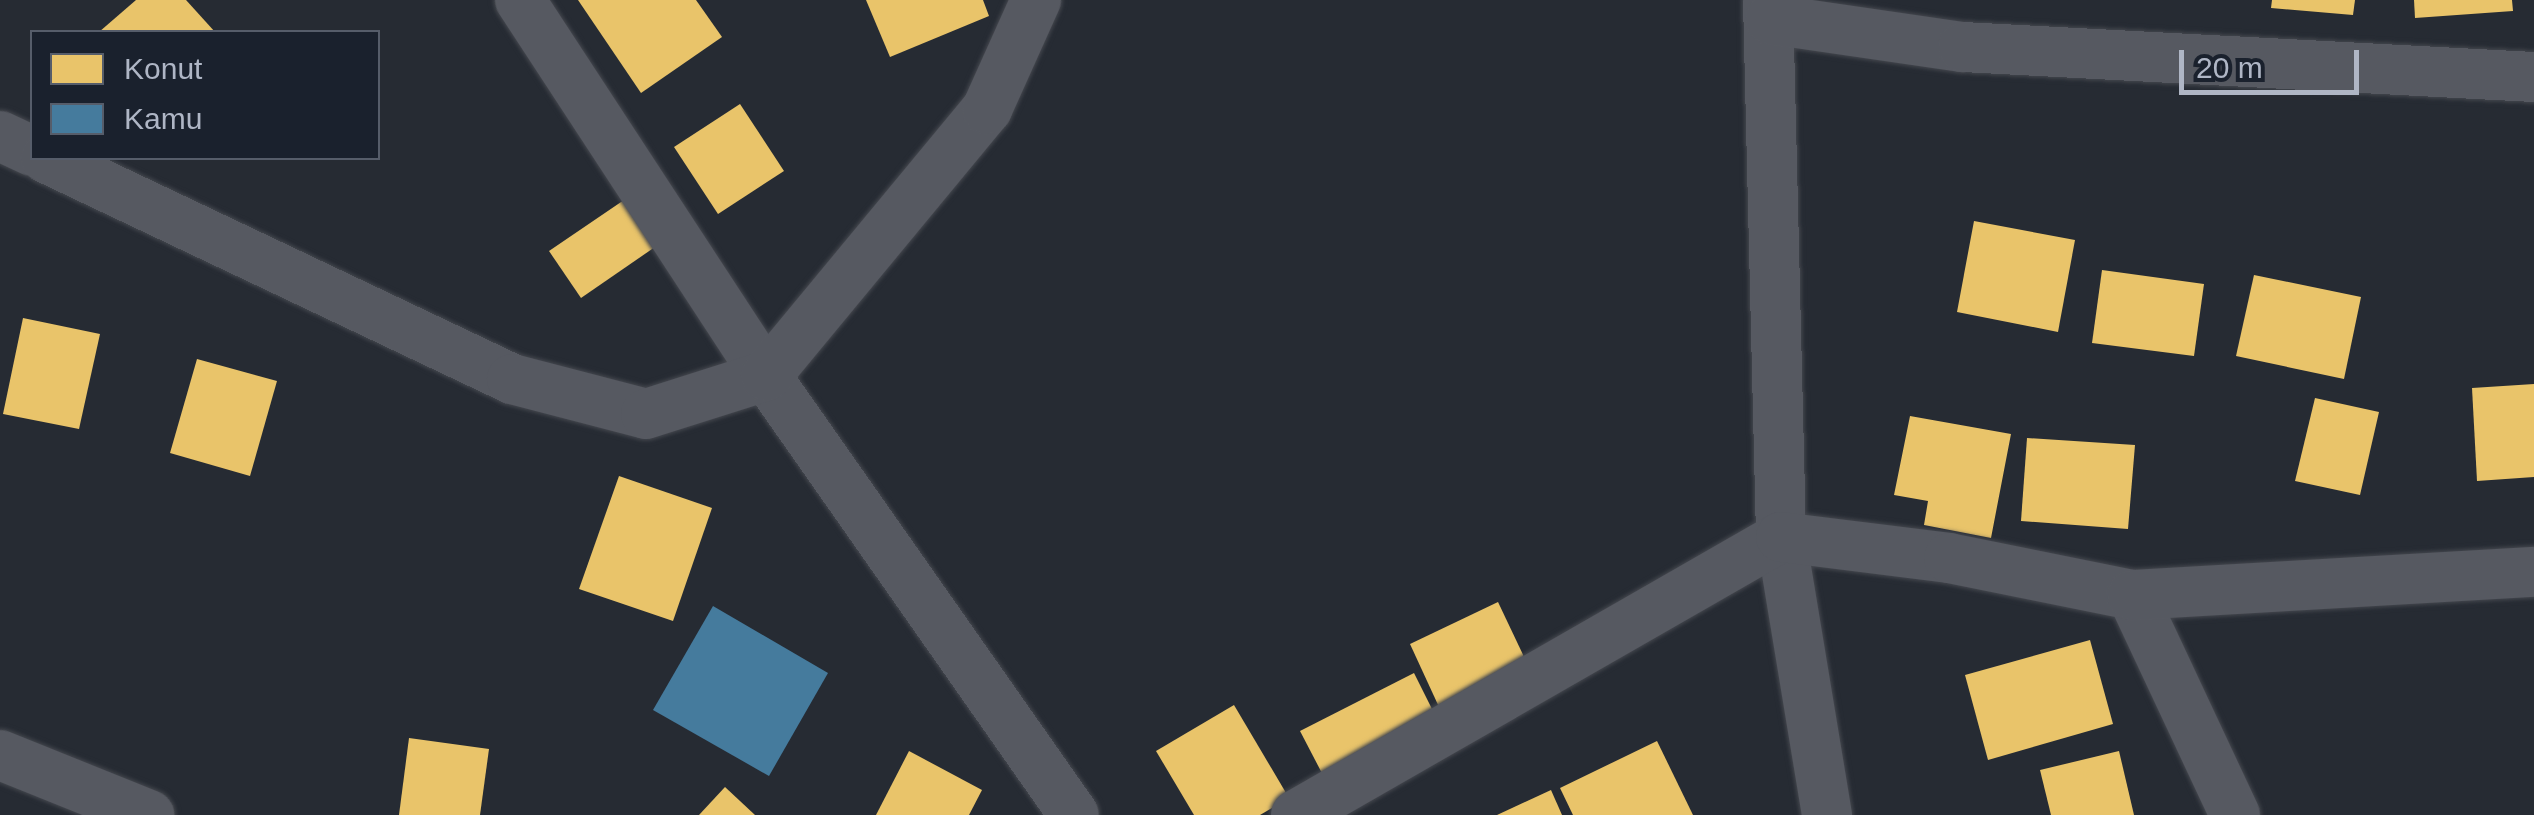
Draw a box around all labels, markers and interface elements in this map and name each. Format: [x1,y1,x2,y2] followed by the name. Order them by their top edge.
[30,30,380,160] legend
[2184,30,2364,92] scale bar
[2196,51,2263,84] text: 20 m
[124,52,202,85] text: Konut
[124,102,202,135] text: Kamu

